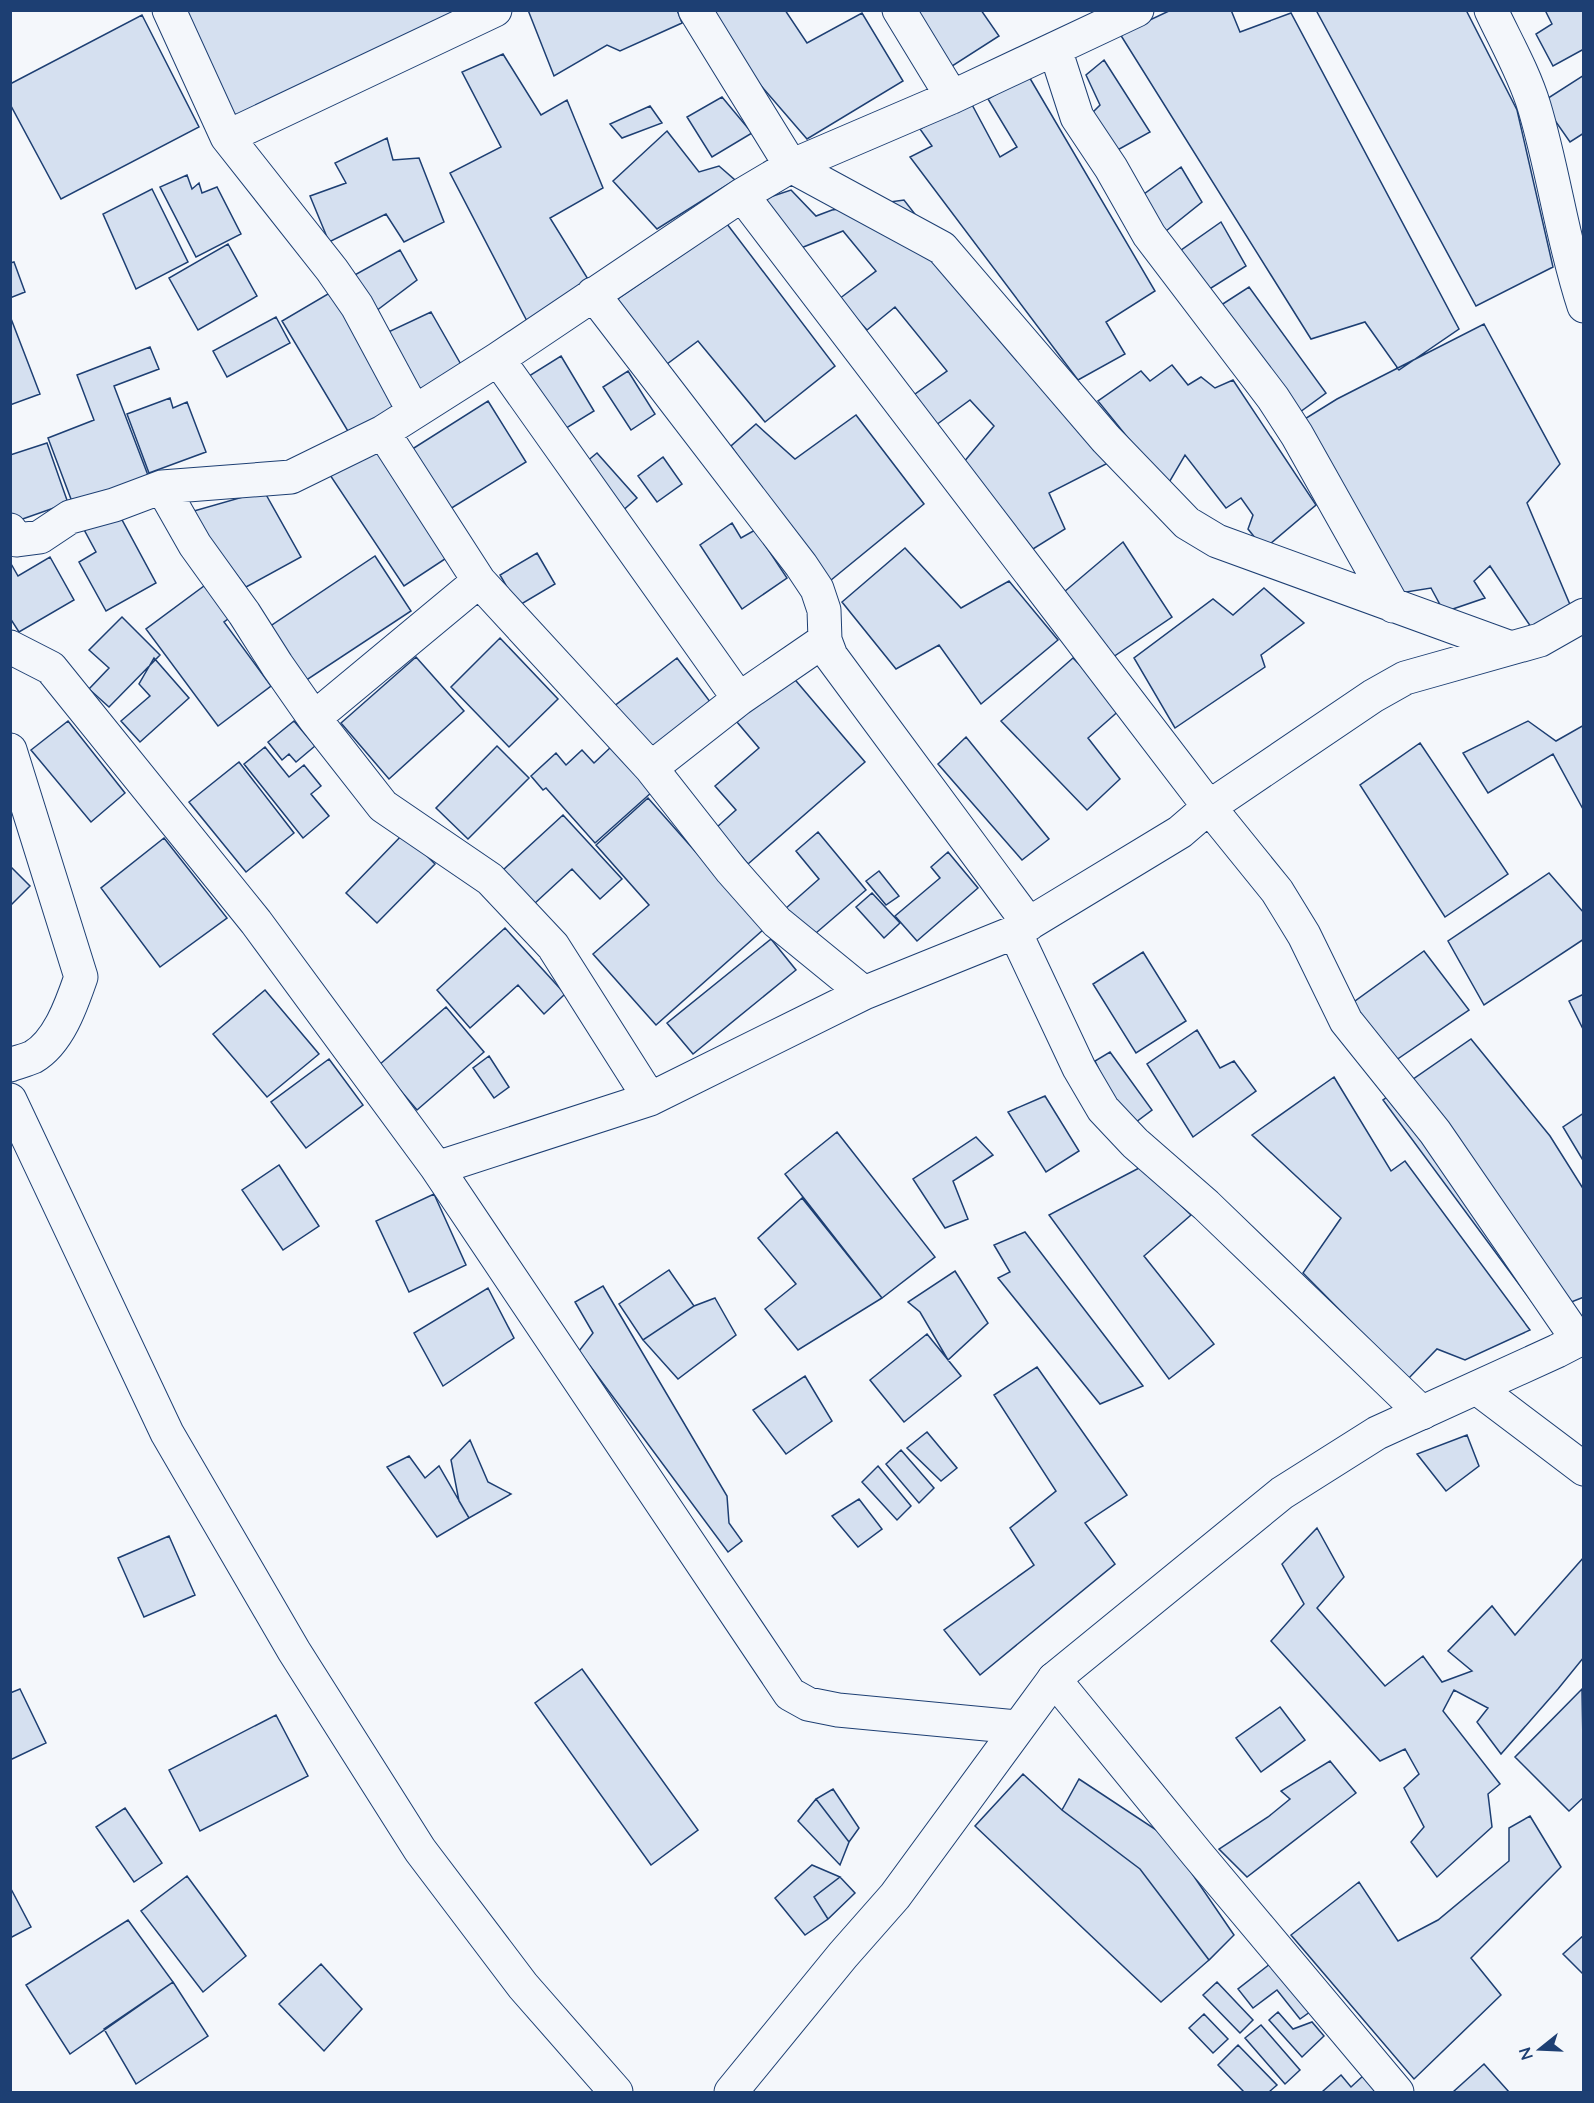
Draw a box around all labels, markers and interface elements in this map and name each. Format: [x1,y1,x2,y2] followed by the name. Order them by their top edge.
[1510,2019,1570,2079] north arrow
[1514,2045,1536,2063] text: N

